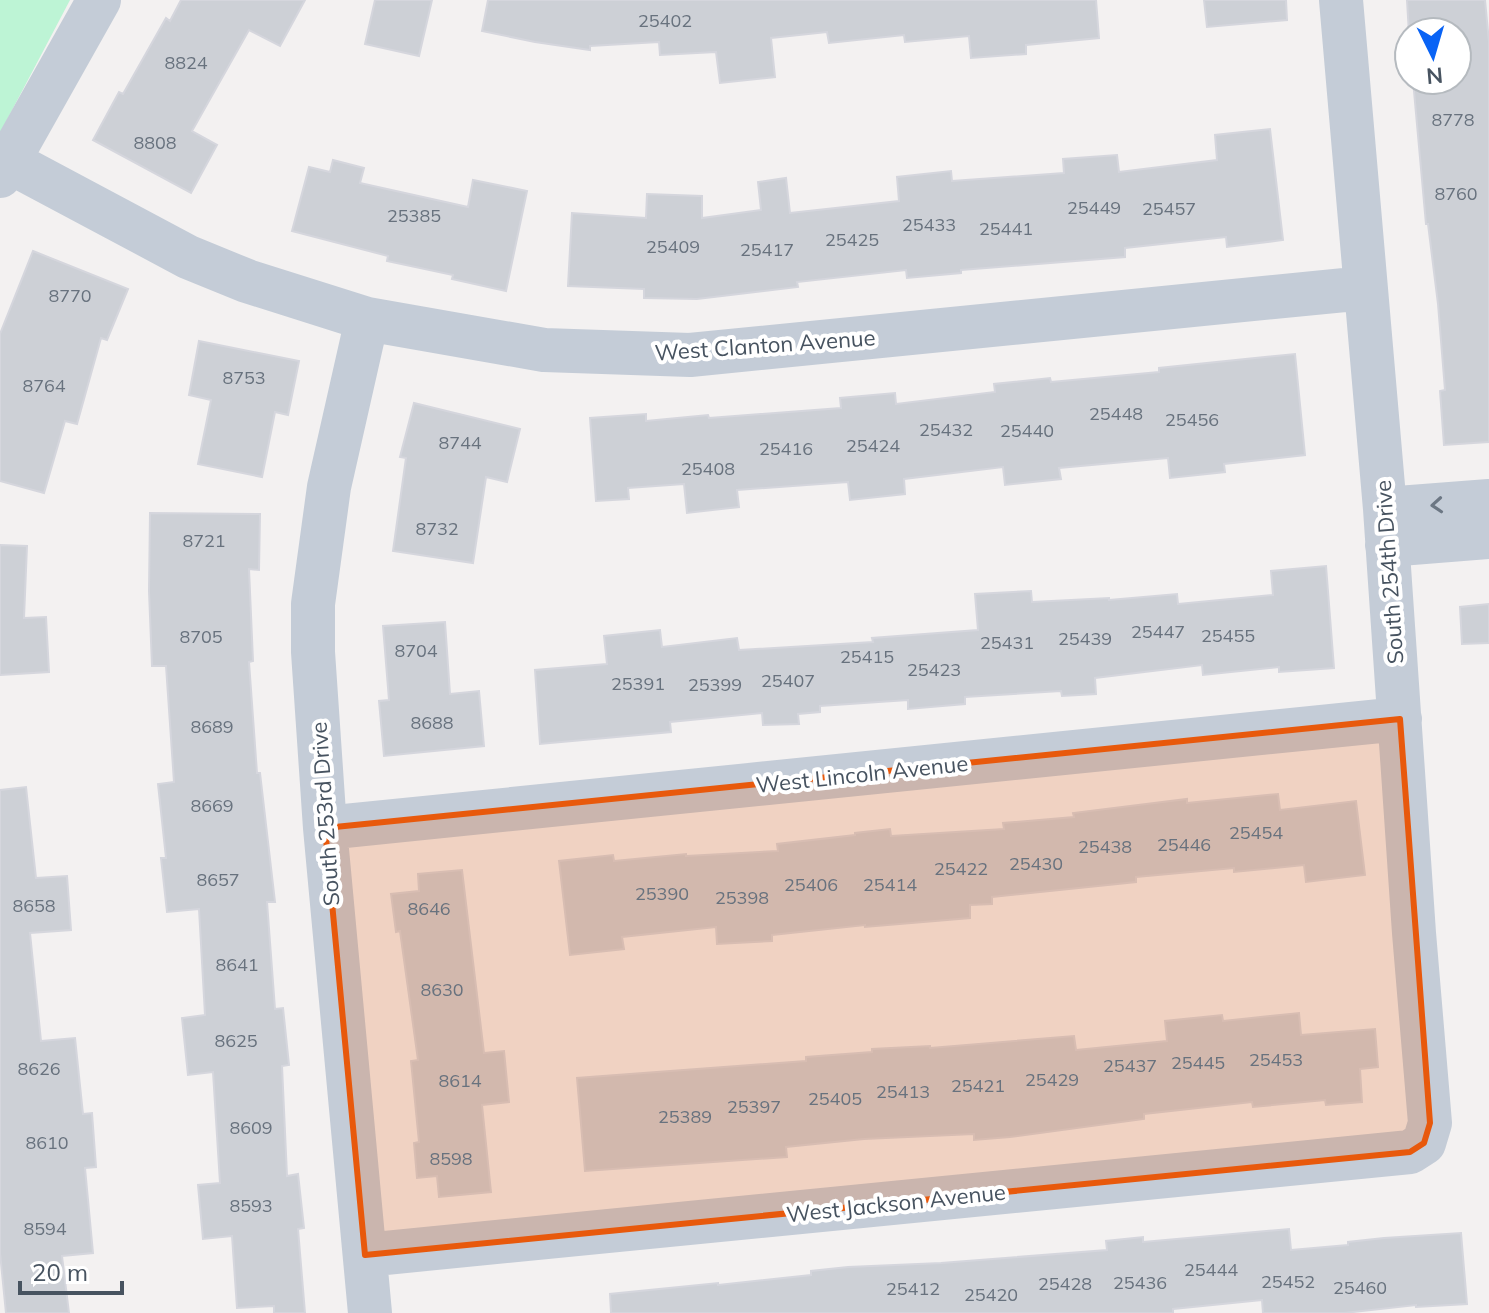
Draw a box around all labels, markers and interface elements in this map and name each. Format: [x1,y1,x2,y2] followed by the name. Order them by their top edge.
[638,9,692,32] house number: 25402
[1393,16,1473,96] north arrow
[164,51,208,74] house number: 8824
[1425,61,1444,91] text: N
[1431,108,1475,131] house number: 8778
[133,131,177,154] house number: 8808
[1434,182,1478,205] house number: 8760
[1067,196,1121,219] house number: 25449
[1142,197,1196,220] house number: 25457
[387,204,441,227] house number: 25385
[902,213,956,236] house number: 25433
[979,217,1033,240] house number: 25441
[825,228,879,251] house number: 25425
[646,235,700,258] house number: 25409
[740,238,794,261] house number: 25417
[48,284,92,307] house number: 8770
[654,323,876,367] street label: West Clanton Avenue
[222,366,266,389] house number: 8753
[22,374,66,397] house number: 8764
[1089,402,1143,425] house number: 25448
[1165,408,1219,431] house number: 25456
[919,418,973,441] house number: 25432
[1000,419,1054,442] house number: 25440
[438,431,482,454] house number: 8744
[846,434,900,457] house number: 25424
[759,437,813,460] house number: 25416
[681,457,735,480] house number: 25408
[1369,479,1409,665] street label: South 254th Drive
[1430,496,1443,513] one-way arrow
[415,517,459,540] house number: 8732
[182,529,226,552] house number: 8721
[1131,620,1185,643] house number: 25447
[1201,624,1255,647] house number: 25455
[179,625,223,648] house number: 8705
[1058,627,1112,650] house number: 25439
[980,631,1034,654] house number: 25431
[394,639,438,662] house number: 8704
[840,645,894,668] house number: 25415
[907,658,961,681] house number: 25423
[761,669,815,692] house number: 25407
[611,672,665,695] house number: 25391
[688,673,742,696] house number: 25399
[410,711,454,734] house number: 8688
[190,715,234,738] house number: 8689
[305,721,345,907] street label: South 253rd Drive
[754,749,970,799] street label: West Lincoln Avenue
[190,794,234,817] house number: 8669
[1229,821,1283,844] house number: 25454
[1157,833,1211,856] house number: 25446
[1078,835,1132,858] house number: 25438
[1009,852,1063,875] house number: 25430
[934,857,988,880] house number: 25422
[196,868,240,891] house number: 8657
[784,873,838,896] house number: 25406
[863,873,917,896] house number: 25414
[635,882,689,905] house number: 25390
[715,886,769,909] house number: 25398
[12,894,56,917] house number: 8658
[407,897,451,920] house number: 8646
[215,953,259,976] house number: 8641
[420,978,464,1001] house number: 8630
[214,1029,258,1052] house number: 8625
[1249,1048,1303,1071] house number: 25453
[1171,1051,1225,1074] house number: 25445
[1103,1054,1157,1077] house number: 25437
[17,1057,61,1080] house number: 8626
[1025,1068,1079,1091] house number: 25429
[438,1069,482,1092] house number: 8614
[951,1074,1005,1097] house number: 25421
[876,1080,930,1103] house number: 25413
[808,1087,862,1110] house number: 25405
[727,1095,781,1118] house number: 25397
[658,1105,712,1128] house number: 25389
[229,1116,273,1139] house number: 8609
[25,1131,69,1154] house number: 8610
[429,1147,473,1170] house number: 8598
[785,1178,1007,1228] street label: West Jackson Avenue
[229,1194,273,1217] house number: 8593
[23,1217,67,1240] house number: 8594
[20,1245,122,1295] scale bar
[32,1257,88,1287] text: 20 m
[1184,1258,1238,1281] house number: 25444
[1261,1270,1315,1293] house number: 25452
[1113,1271,1167,1294] house number: 25436
[1038,1272,1092,1295] house number: 25428
[1333,1276,1387,1299] house number: 25460
[886,1277,940,1300] house number: 25412
[964,1283,1018,1306] house number: 25420

